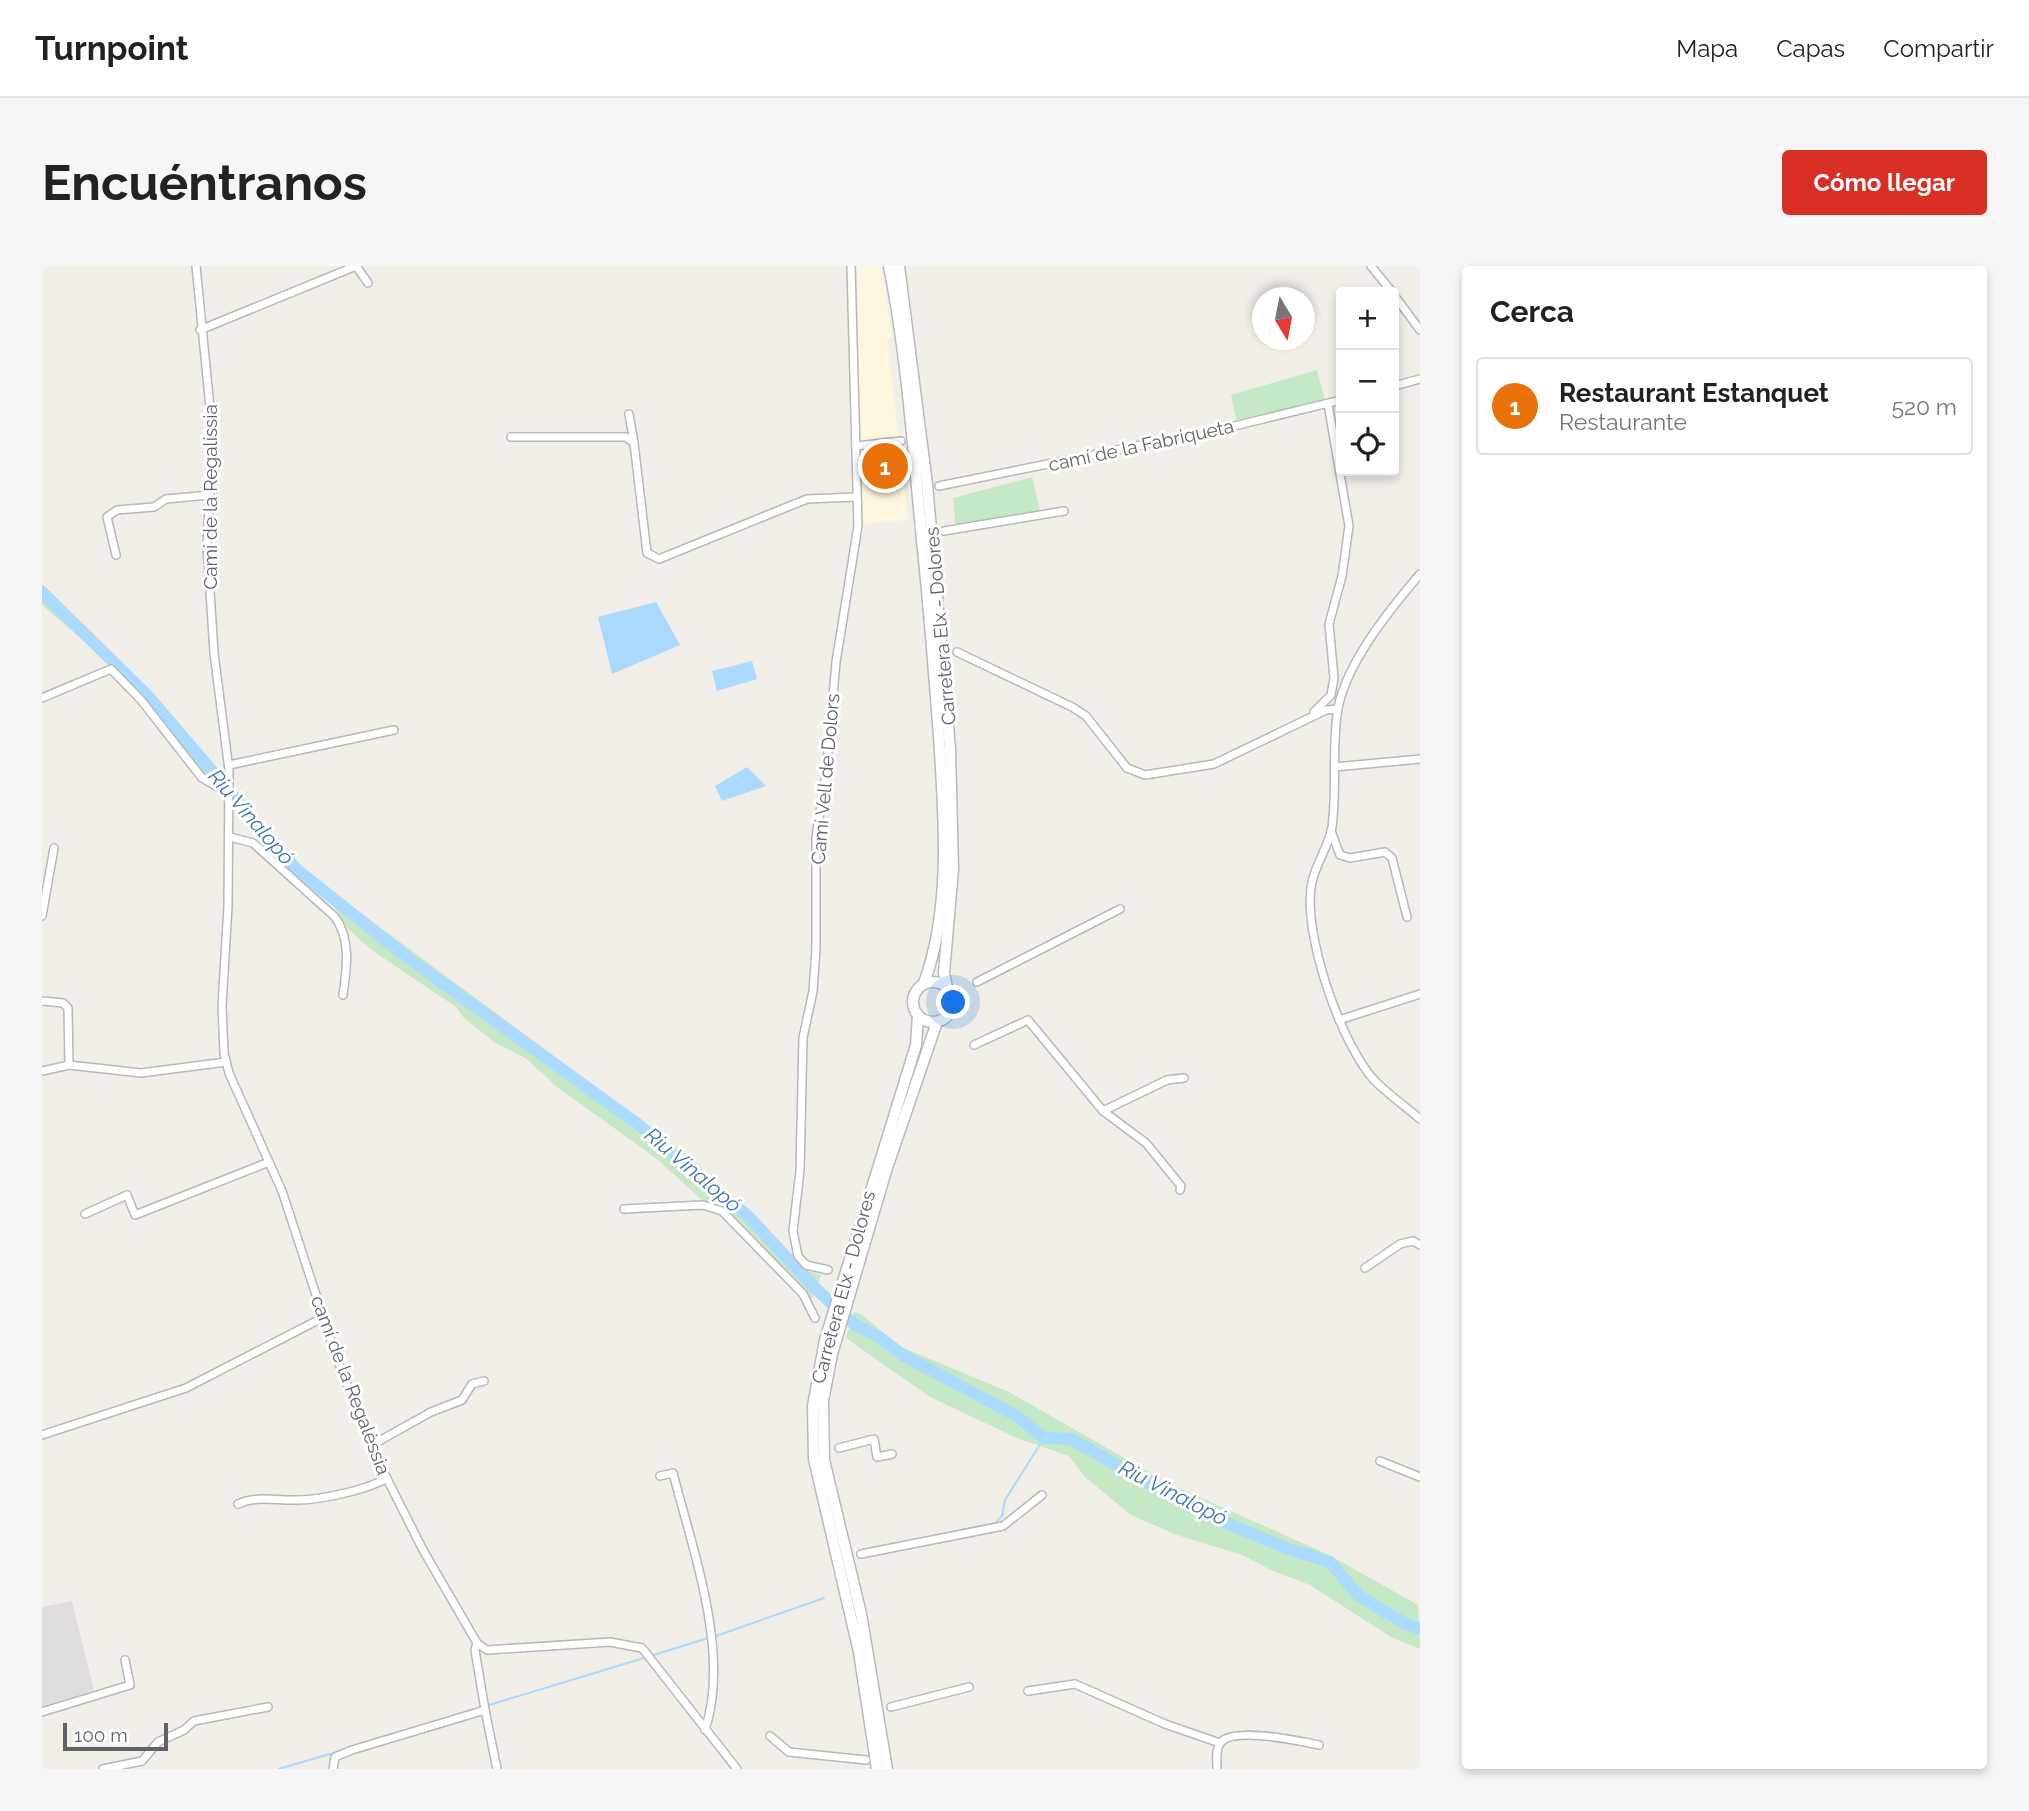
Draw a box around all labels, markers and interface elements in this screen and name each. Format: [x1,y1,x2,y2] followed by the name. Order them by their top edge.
[35,29,188,68] text: Turnpoint
[1676,34,1738,63] text: Mapa
[1776,34,1845,63] text: Capas
[1883,34,1994,63] text: Compartir
[1782,150,1987,215] button: Cómo llegar
[42,154,367,211] text: Encuéntranos
[1252,287,1315,350] north arrow
[1336,287,1399,476] map controls
[1336,287,1399,350] button: +
[1490,294,1574,329] text: Cerca
[1336,350,1399,413] button: −
[1559,378,1829,408] text: Restaurant Estanquet
[1509,393,1521,420] text: 1
[1891,393,1957,420] text: 520 m
[199,404,221,590] street label: Camí de la Regalíssia
[1559,408,1687,435] text: Restaurante
[1336,413,1399,476] button: locate
[1046,415,1236,475] street label: camí de la Fabriqueta
[862,440,908,492] pin: 1
[920,526,960,726] street label: Carretera Elx - Dolores
[807,693,843,865] street label: Camí Vell de Dolors
[203,764,300,870] water label: Riu Vinalopó
[936,985,970,1019] your location
[640,1122,747,1217] water label: Riu Vinalopó
[807,1188,879,1386] street label: Carretera Elx - Dolores
[307,1292,395,1478] street label: camí de la Regalèssia
[1115,1455,1232,1531] water label: Riu Vinalopó
[63,1720,168,1752] scale bar
[74,1724,128,1746] text: 100 m

